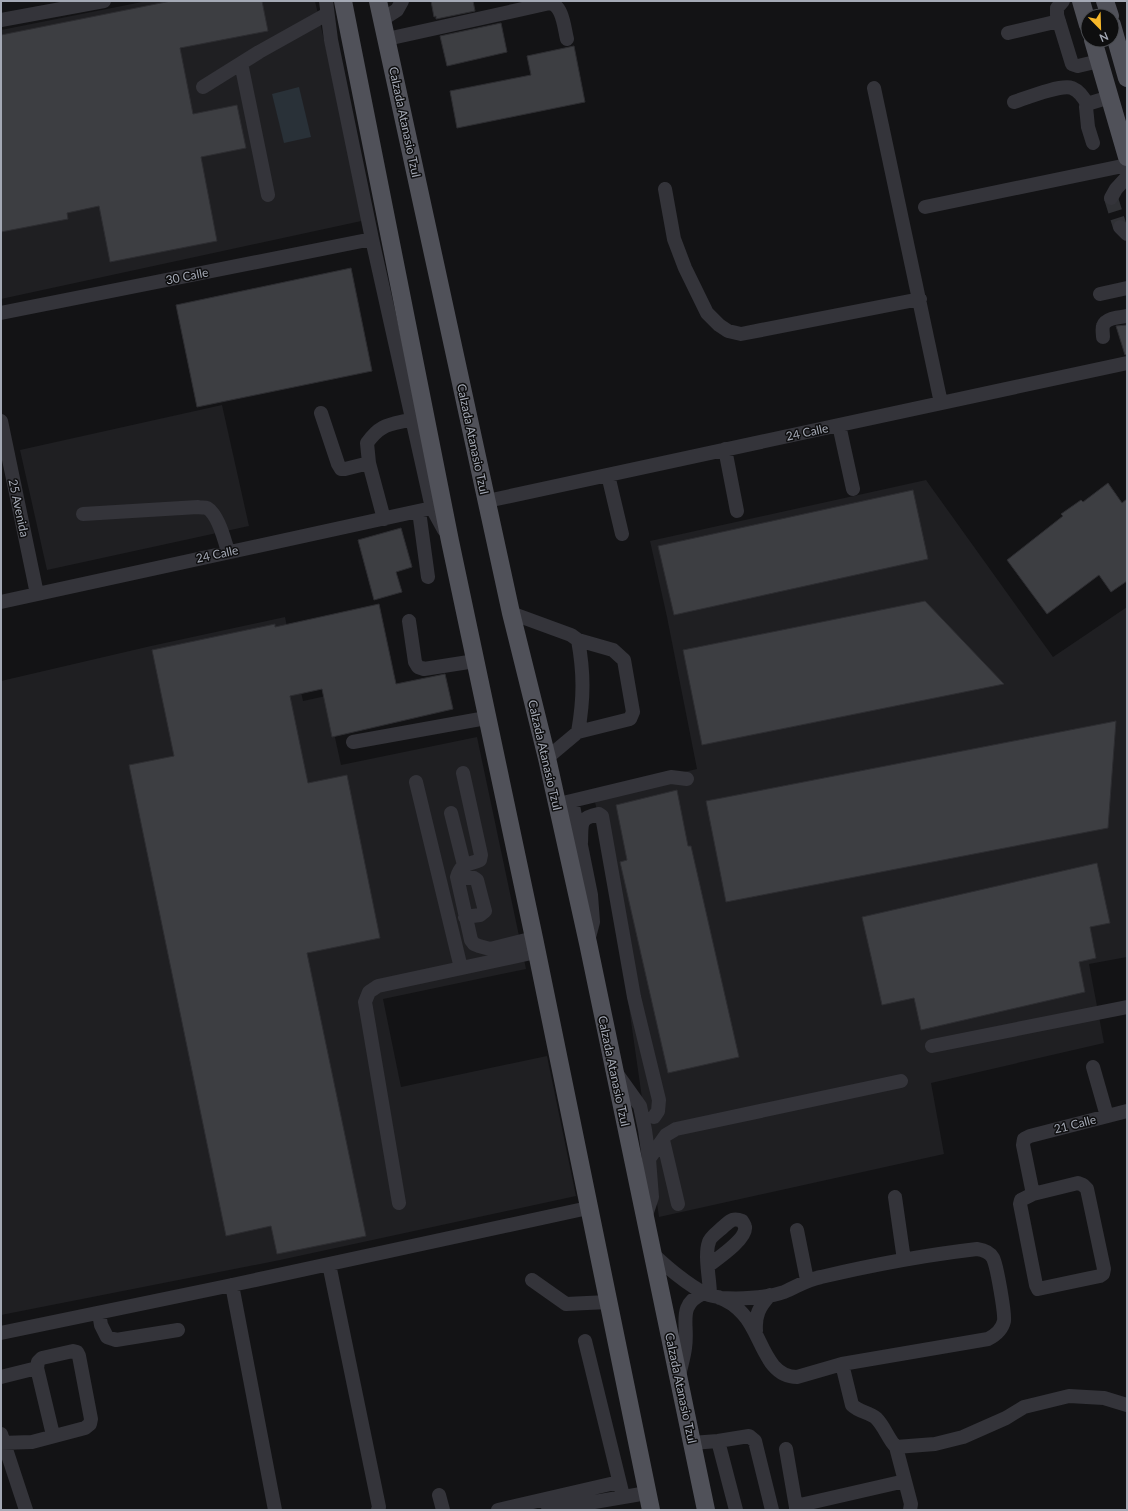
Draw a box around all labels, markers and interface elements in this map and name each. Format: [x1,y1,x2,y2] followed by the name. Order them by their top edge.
[1080,8,1120,48] north arrow
[1098,30,1111,45] text: N
[386,65,424,179] street label: Calzada Atanasio Tzul
[164,265,210,287] street label: 30 Calle
[454,382,492,496] street label: Calzada Atanasio Tzul
[784,420,830,444] street label: 24 Calle
[6,478,32,538] street label: 25 Avenida
[194,542,240,566] street label: 24 Calle
[525,698,565,812] street label: Calzada Atanasio Tzul
[595,1014,633,1128] street label: Calzada Atanasio Tzul
[1052,1112,1098,1136] street label: 21 Calle
[662,1331,700,1445] street label: Calzada Atanasio Tzul

